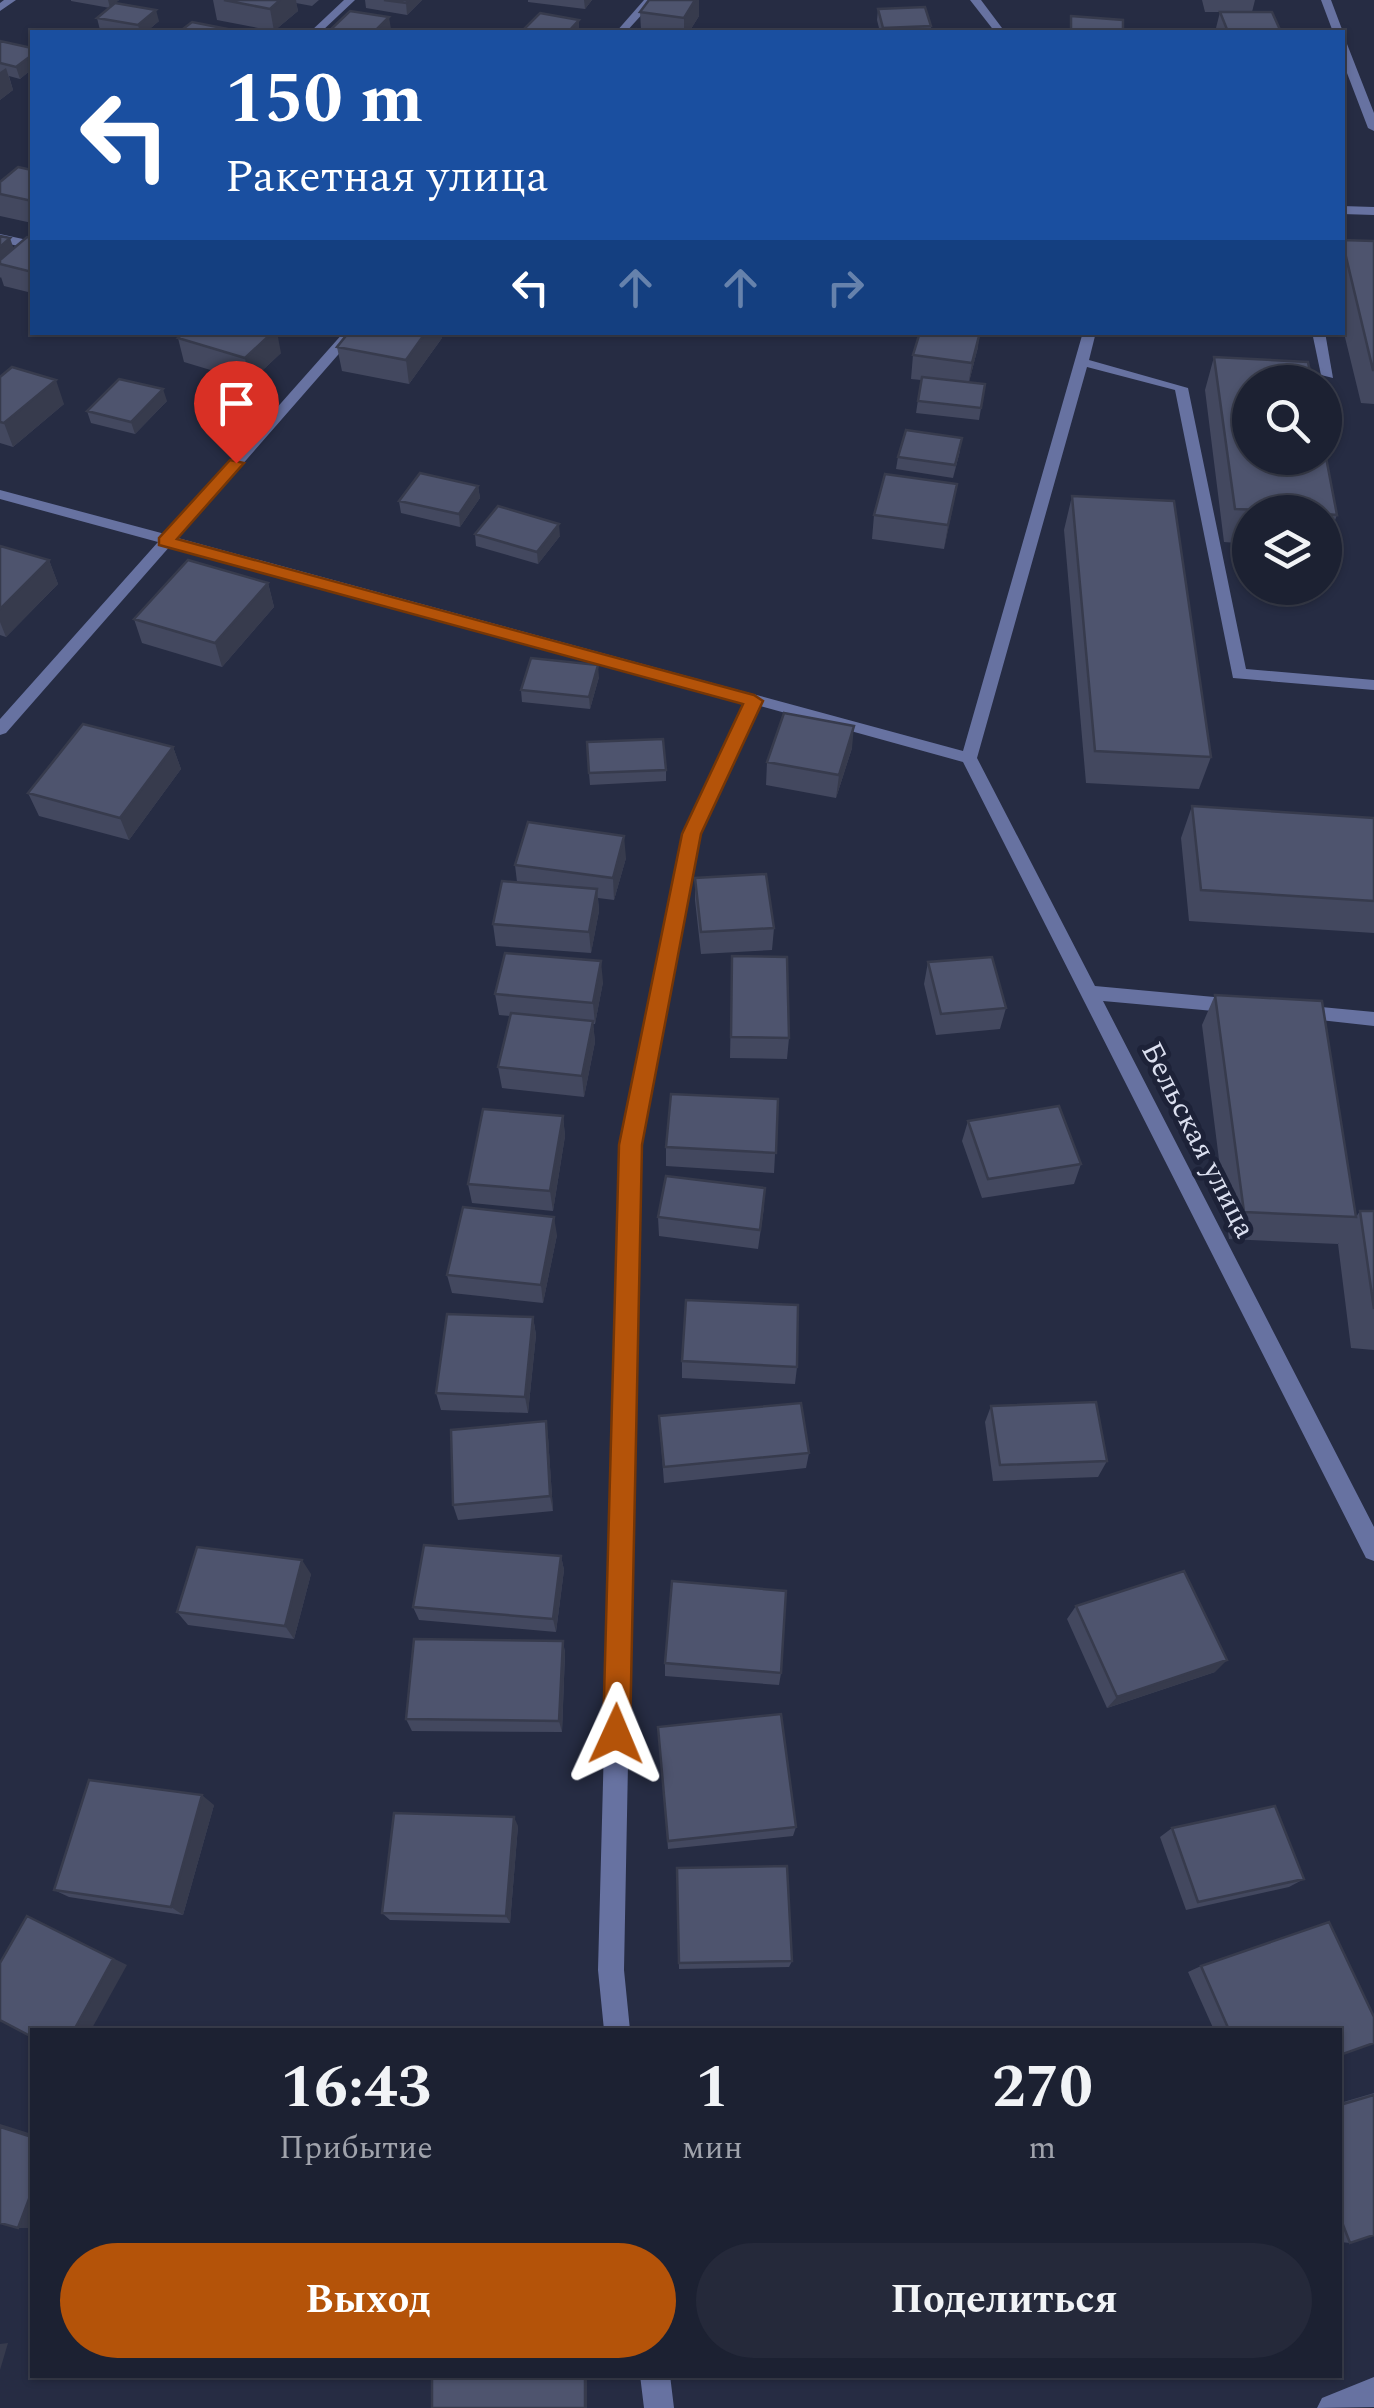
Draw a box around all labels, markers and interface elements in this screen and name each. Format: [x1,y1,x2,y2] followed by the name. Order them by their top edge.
[225,47,423,153] text: 150 m
[60,70,190,200] icon: left
[225,143,548,212] text: Ракетная улица
[503,260,558,315] icon: left
[608,260,663,315] icon: ahead
[713,260,768,315] icon: ahead
[818,260,873,315] icon: right
[194,361,279,464] pin
[1232,365,1342,605] map controls
[1232,365,1342,475] button: search
[209,376,264,431] icon: arrive
[1232,495,1342,605] button: layers
[1129,1034,1268,1247] street label: Бельская улица
[564,1682,668,1786] position arrow
[281,2042,431,2134] text: 16:43
[696,2042,729,2134] text: 1
[992,2042,1093,2134] text: 270
[279,2124,433,2173] text: Прибытие
[682,2124,743,2173] text: мин
[1029,2124,1056,2173] text: m
[60,2243,676,2358] button: Выход
[696,2243,1312,2358] button: Поделиться

